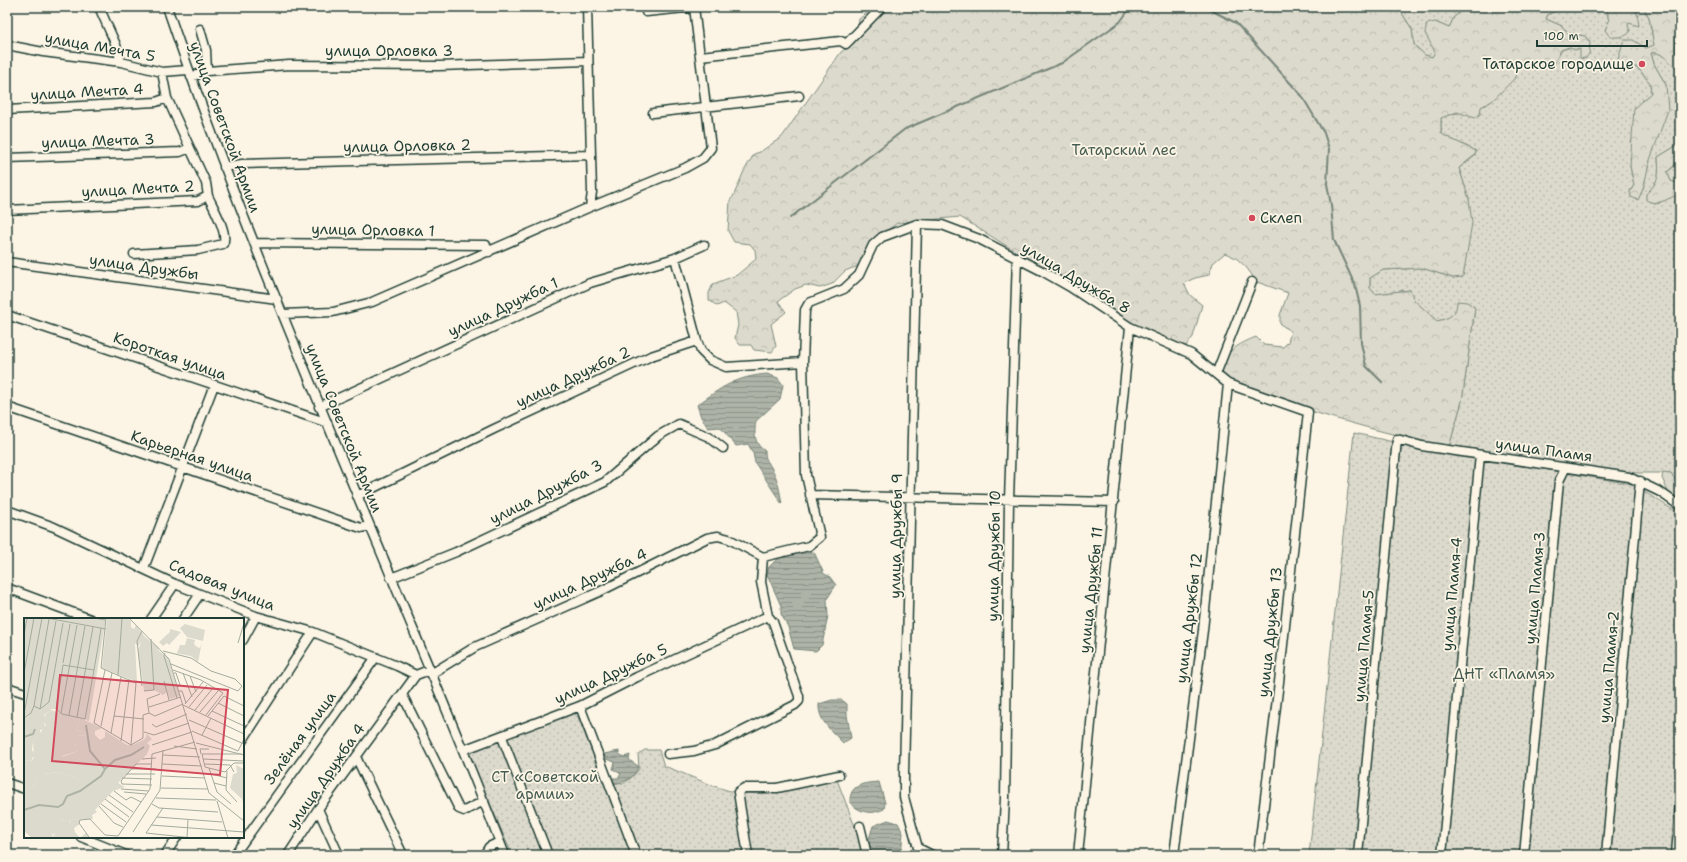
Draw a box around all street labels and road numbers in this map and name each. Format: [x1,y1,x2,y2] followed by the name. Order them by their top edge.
[43,27,157,67] street label: улица Мечта 5
[185,39,265,216] street label: улица Советской Армии
[325,41,453,61] street label: улица Орловка 3
[30,79,144,105] street label: улица Мечта 4
[41,129,155,153] street label: улица Мечта 3
[343,135,471,157] street label: улица Орловка 2
[81,176,195,202] street label: улица Мечта 2
[311,219,435,241] street label: улица Орловка 1
[1018,238,1134,318] street label: улица Дружба 8
[88,249,200,285] street label: улица Дружбы
[445,273,561,341] street label: улица Дружба 1
[111,327,230,385] street label: Короткая улица
[301,340,387,516] street label: улица Советской Армии
[513,342,633,412] street label: улица Дружба 2
[128,426,257,487] street label: Карьерная улица
[1494,433,1594,467] street label: улица Пламя
[486,455,606,529] street label: улица Дружба 3
[885,473,907,599] street label: улица Дружбы 9
[983,490,1005,622] street label: улица Дружбы 10
[1074,526,1108,654] street label: улица Дружбы 11
[1520,531,1550,645] street label: улица Пламя-3
[1437,536,1467,652] street label: улица Пламя-4
[530,544,650,614] street label: улица Дружба 4
[1171,552,1207,684] street label: улица Дружбы 12
[166,555,279,616] street label: Садовая улица
[1253,566,1287,698] street label: улица Дружбы 13
[1349,589,1379,703] street label: улица Пламя-5
[1594,610,1624,724] street label: улица Пламя-2
[551,639,671,709] street label: улица Дружба 5
[259,687,341,789] street label: Зелёная улица
[282,719,370,833] street label: улица Дружба 4

